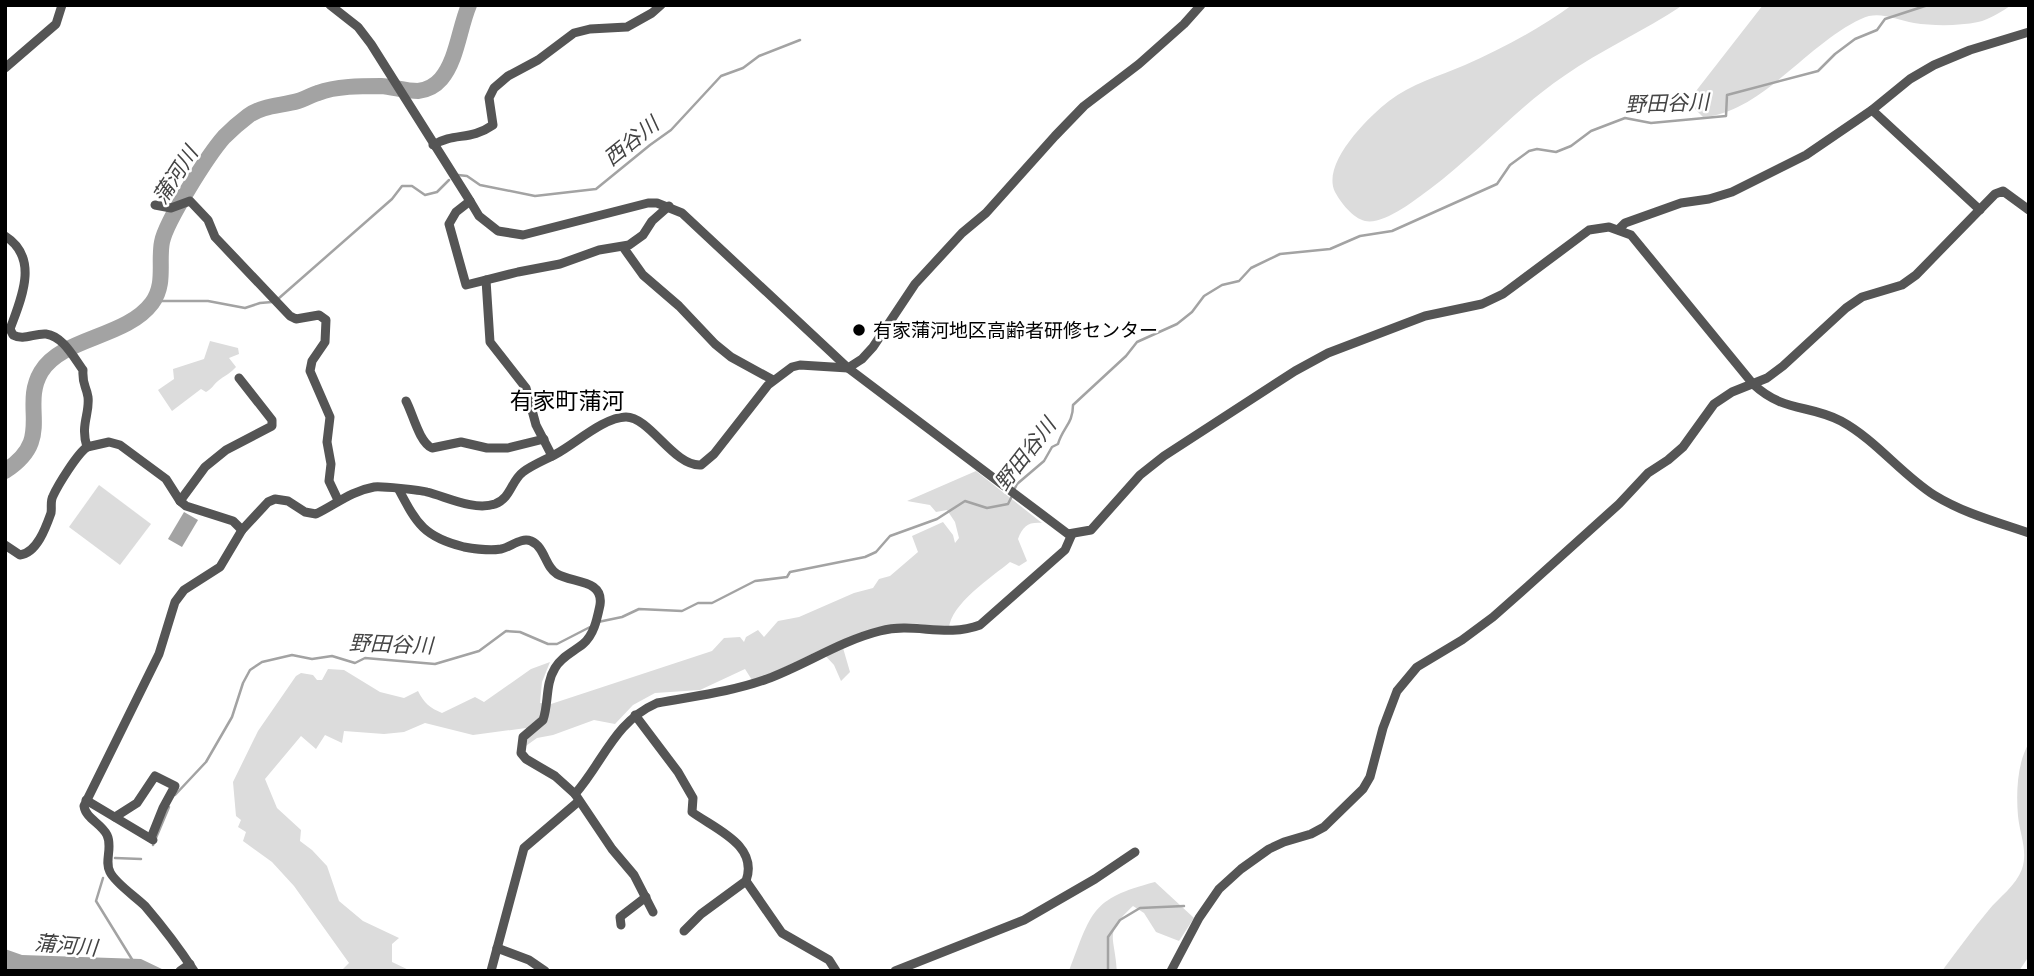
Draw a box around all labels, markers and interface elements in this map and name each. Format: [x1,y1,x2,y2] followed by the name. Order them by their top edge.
[1625,89,1711,117] water label: 野田谷川
[599,110,665,171] water label: 西谷川
[147,140,204,208] water label: 蒲河川
[873,319,1158,341] place label: 有家蒲河地区高齢者研修センター
[851,322,867,338] marker: 有家蒲河地区高齢者研修センター
[510,387,625,414] district label: 有家町蒲河
[989,412,1062,495] water label: 野田谷川
[349,630,435,658] water label: 野田谷川
[34,930,100,960] water label: 蒲河川

